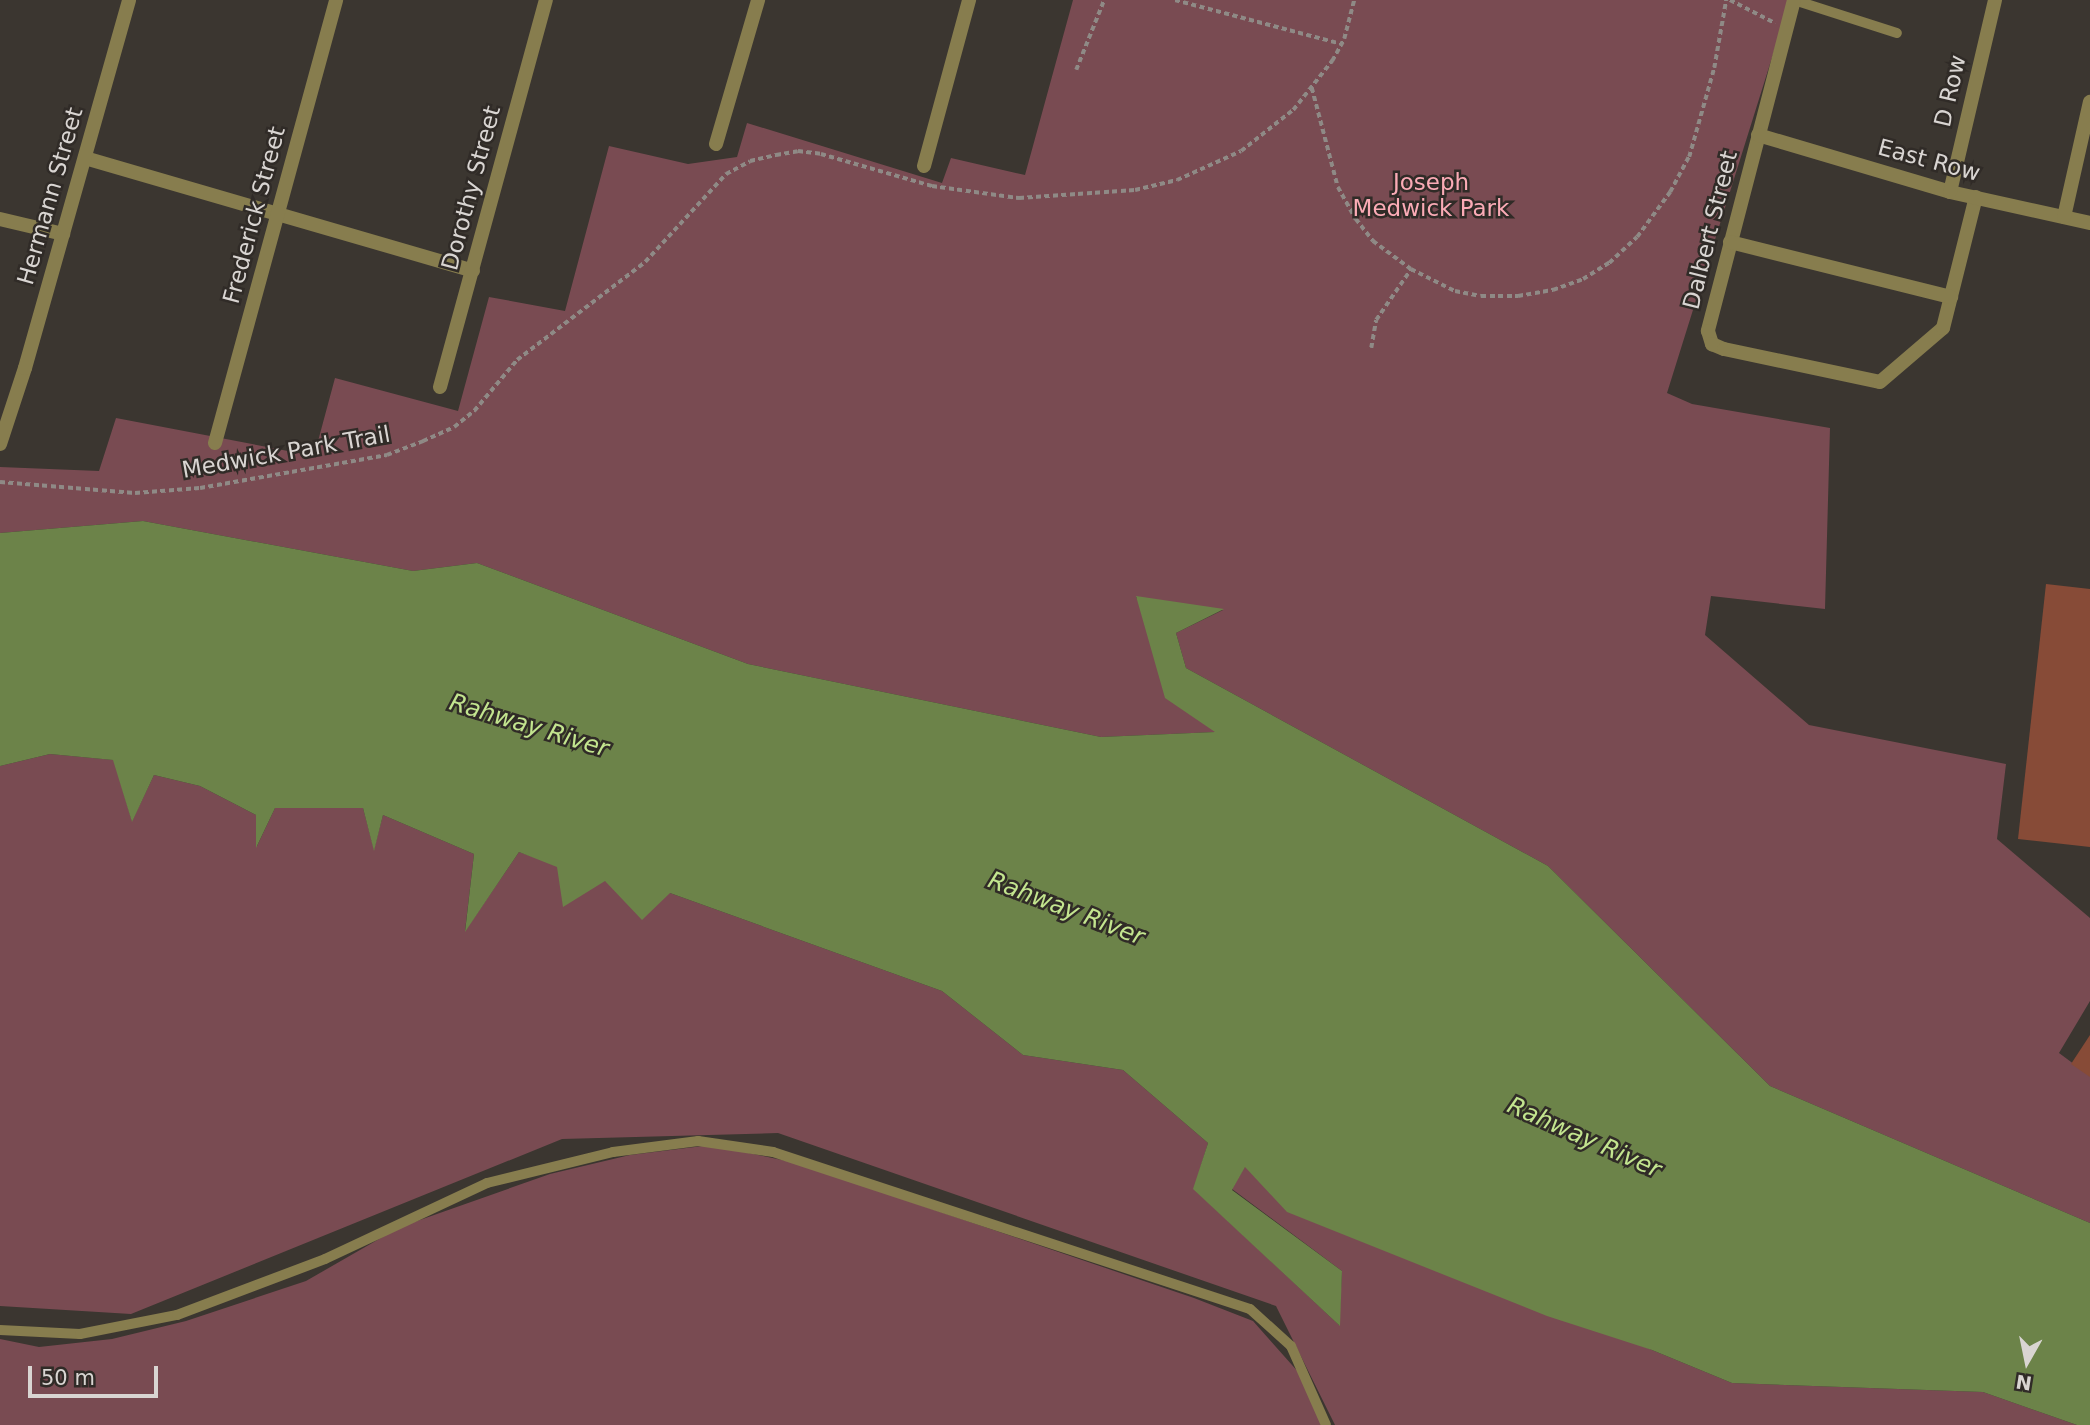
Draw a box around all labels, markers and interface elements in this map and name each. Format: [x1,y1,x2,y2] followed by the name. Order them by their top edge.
[1928,52,1972,130] street label: D Row
[436,103,506,273] street label: Dorothy Street
[11,104,89,288] street label: Hermann Street
[217,123,291,307] street label: Frederick Street
[1875,133,1983,187] street label: East Row
[1677,148,1743,312] street label: Dalbert Street
[1353,168,1509,222] park label: Joseph Medwick Park
[180,420,392,484] street label: Medwick Park Trail
[446,688,612,764] water label: Rahway River
[984,866,1148,952] water label: Rahway River
[1503,1091,1665,1185] water label: Rahway River
[1992,1327,2062,1397] north arrow
[32,1352,161,1396] scale bar
[41,1366,95,1390] text: 50 m
[2014,1371,2033,1395] text: N

